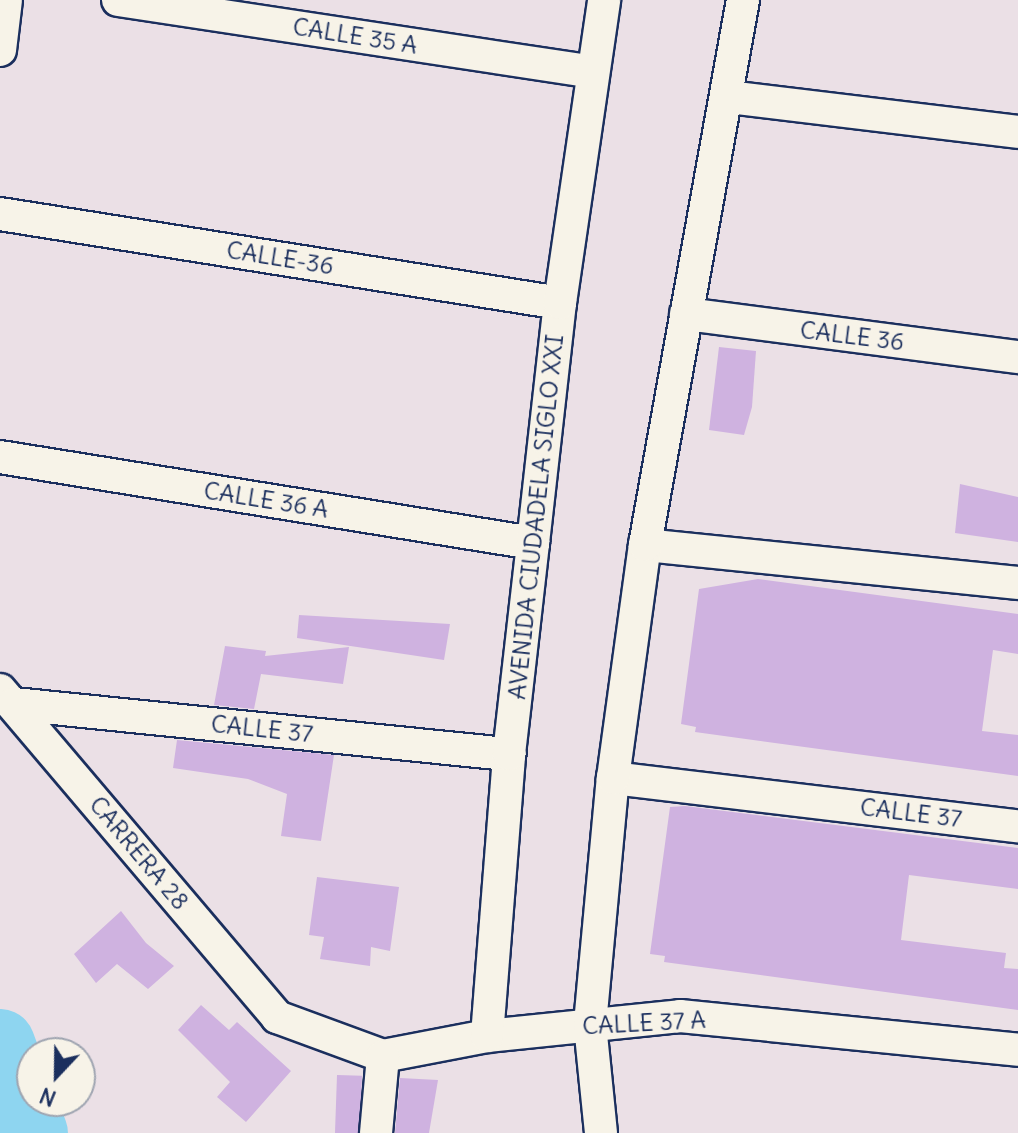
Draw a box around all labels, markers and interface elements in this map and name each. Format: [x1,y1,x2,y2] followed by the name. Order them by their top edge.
[291,12,419,60] street label: CALLE 35 A
[224,235,336,281] street label: CALLE-36
[798,315,906,357] street label: CALLE 36
[503,333,569,701] street label: AVENIDA CIUDADELA SIGLO XXI
[202,476,330,524] street label: CALLE 36 A
[210,709,314,749] street label: CALLE 37
[83,790,195,916] street label: CARRERA 28
[858,792,964,834] street label: CALLE 37
[582,1005,706,1041] street label: CALLE 37 A
[16,1037,96,1117] north arrow
[35,1082,60,1113] text: N

